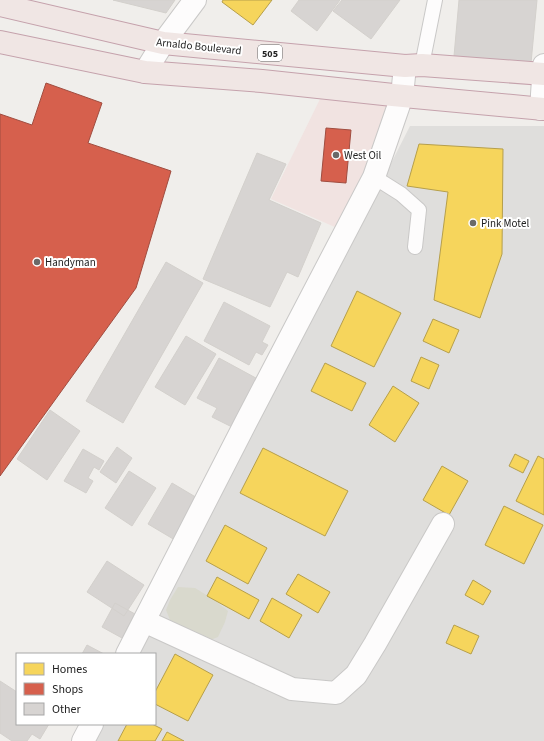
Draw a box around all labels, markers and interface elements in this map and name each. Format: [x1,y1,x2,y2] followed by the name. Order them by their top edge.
[156,35,242,58] street label: Arnaldo Boulevard
[258,45,282,61] road number: 505
[344,148,381,163] place label: West Oil
[331,150,341,160] marker: West Oil
[481,216,529,231] place label: Pink Motel
[468,218,478,228] marker: Pink Motel
[45,255,96,270] place label: Handyman
[32,257,42,267] marker: Handyman
[16,653,156,725] legend
[52,661,87,678] text: Homes
[52,681,83,698] text: Shops
[52,701,82,718] text: Other

